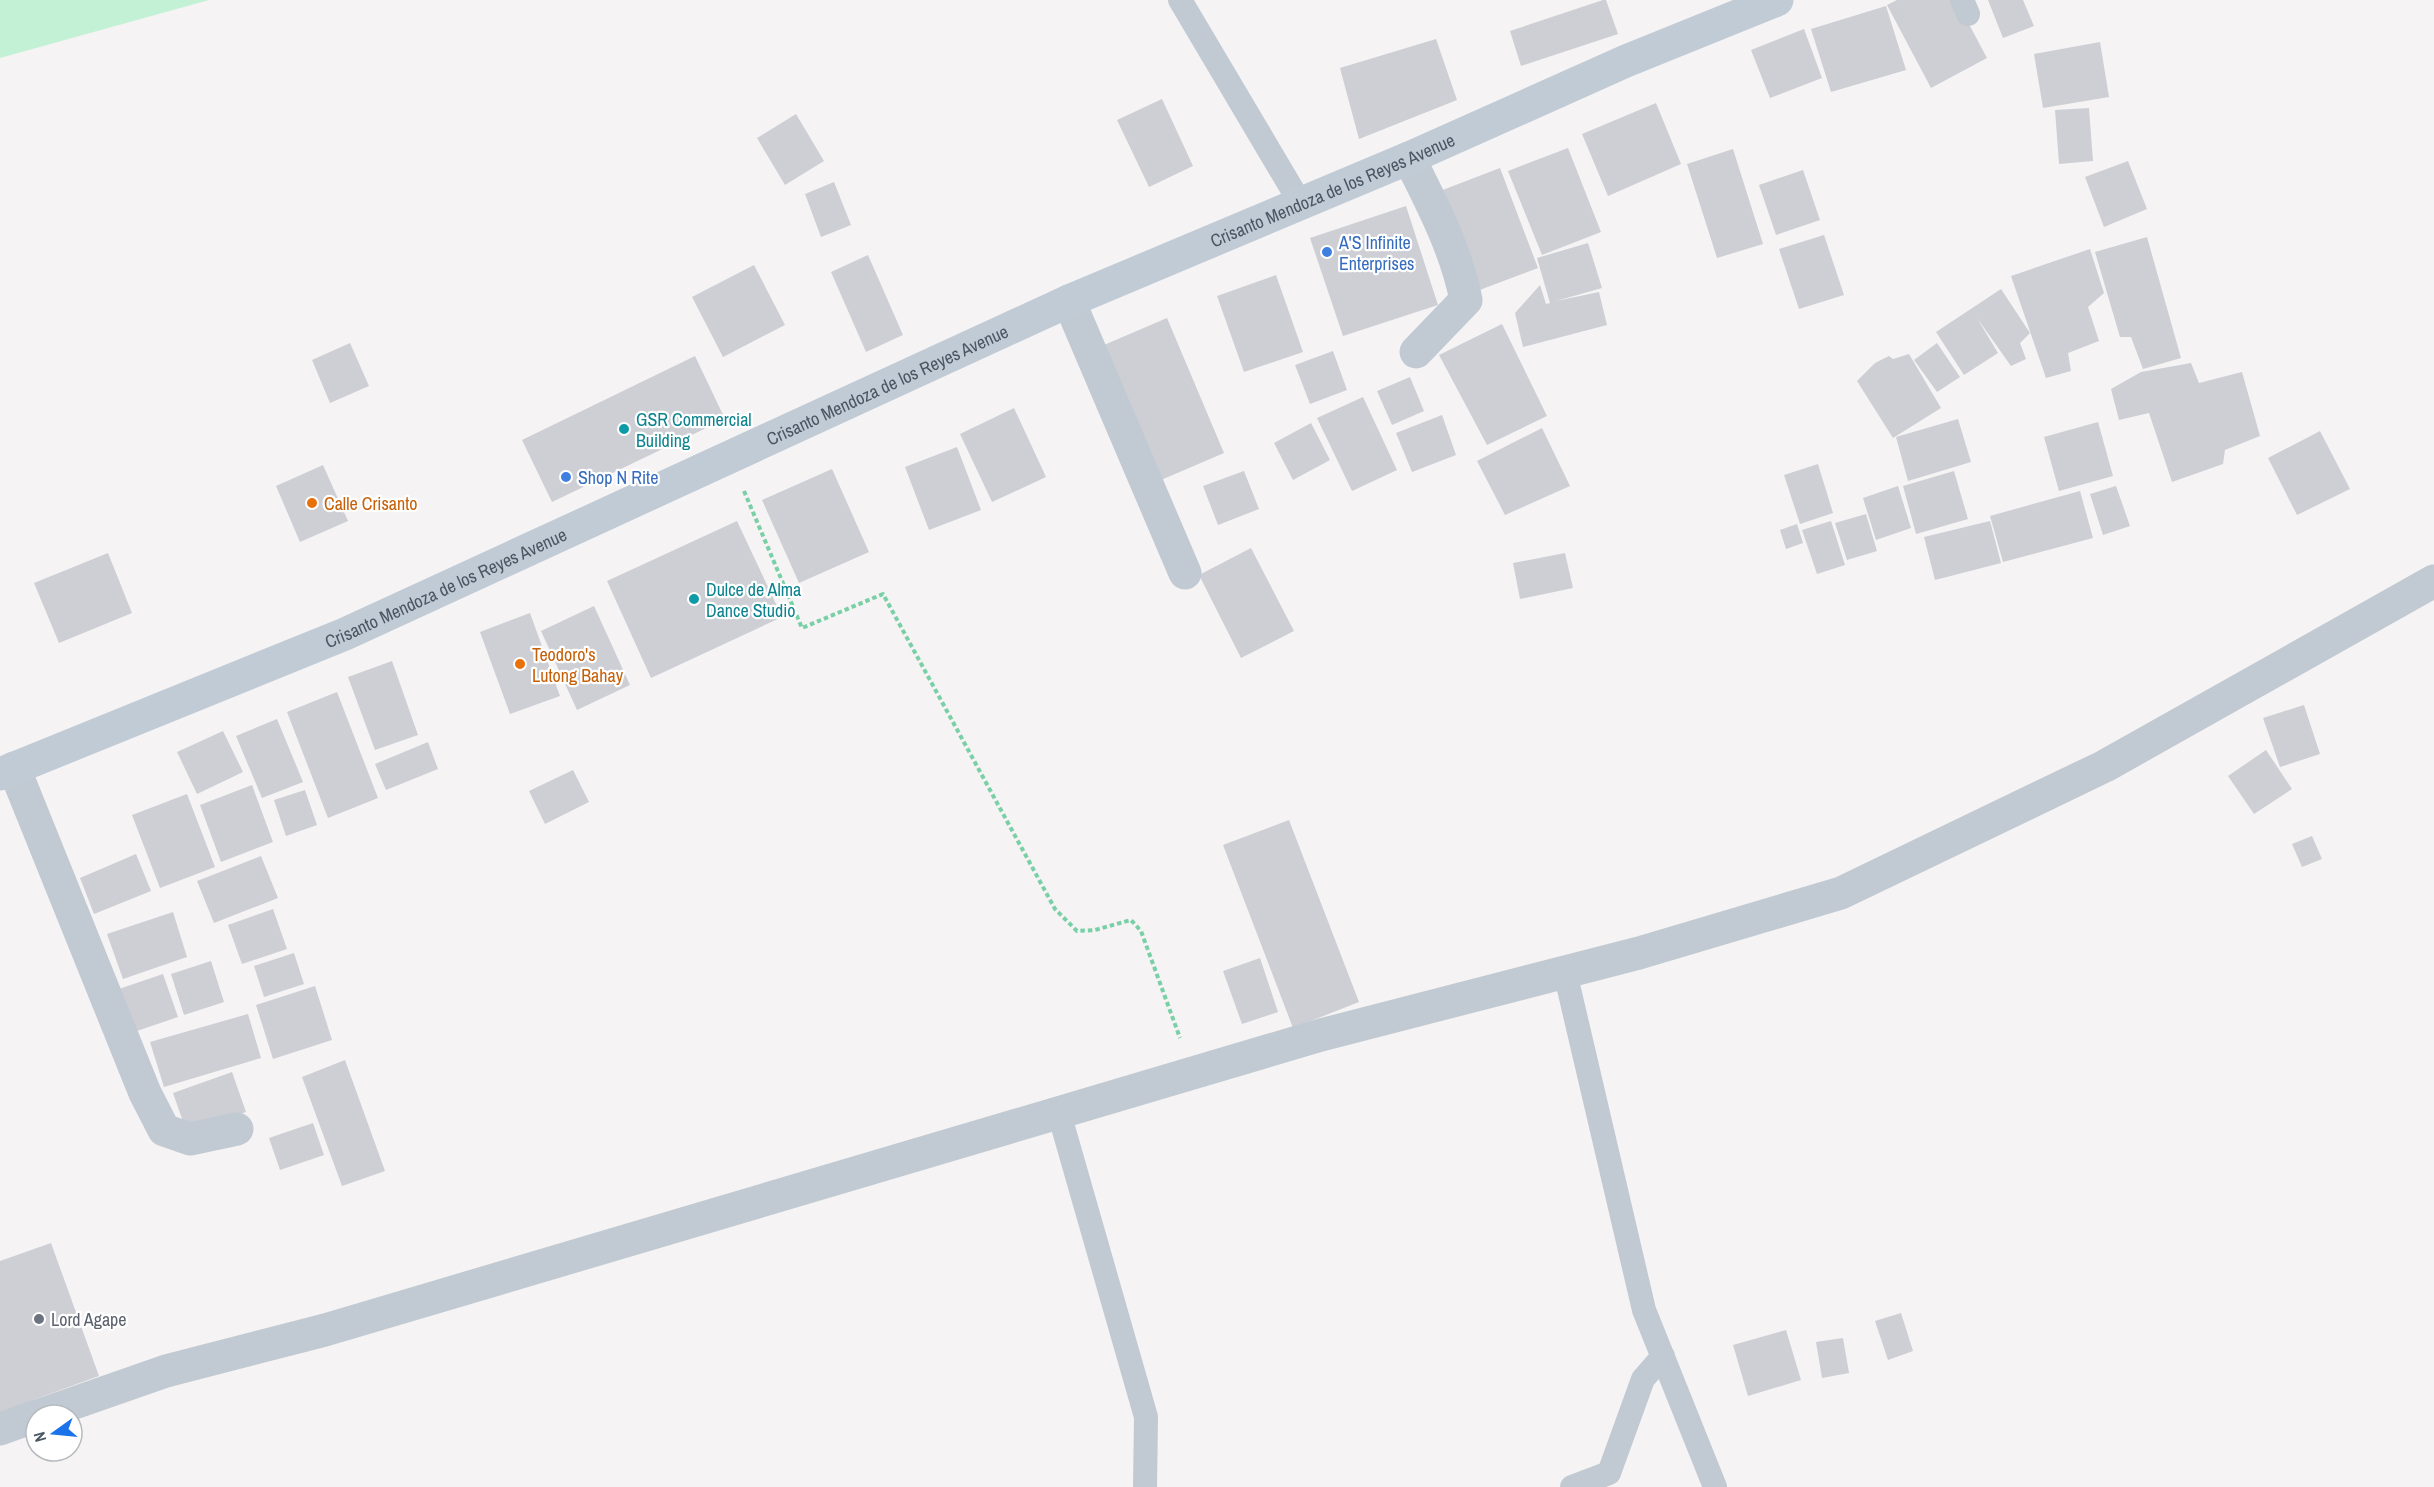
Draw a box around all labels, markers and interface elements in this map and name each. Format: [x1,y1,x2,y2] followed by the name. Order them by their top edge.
[1206,127,1459,253] street label: Crisanto Mendoza de los Reyes Avenue
[1338,230,1414,276] place label: A'S Infinite Enterprises
[1320,245,1334,259] marker: A'S Infinite Enterprises
[762,318,1012,451] street label: Crisanto Mendoza de los Reyes Avenue
[636,407,752,453] place label: GSR Commercial Building
[617,422,631,436] marker: GSR Commercial Building
[578,465,658,490] place label: Shop N Rite
[559,470,573,484] marker: Shop N Rite
[324,491,418,516] place label: Calle Crisanto
[305,496,319,510] marker: Calle Crisanto
[321,521,570,653] street label: Crisanto Mendoza de los Reyes Avenue
[706,577,801,623] place label: Dulce de Alma Dance Studio
[687,592,701,606] marker: Dulce de Alma Dance Studio
[532,642,624,688] place label: Teodoro's Lutong Bahay
[513,657,527,671] marker: Teodoro's Lutong Bahay
[51,1307,127,1332] place label: Lord Agape
[32,1312,46,1326] marker: Lord Agape
[24,1403,84,1463] north arrow
[28,1429,51,1444] text: N

